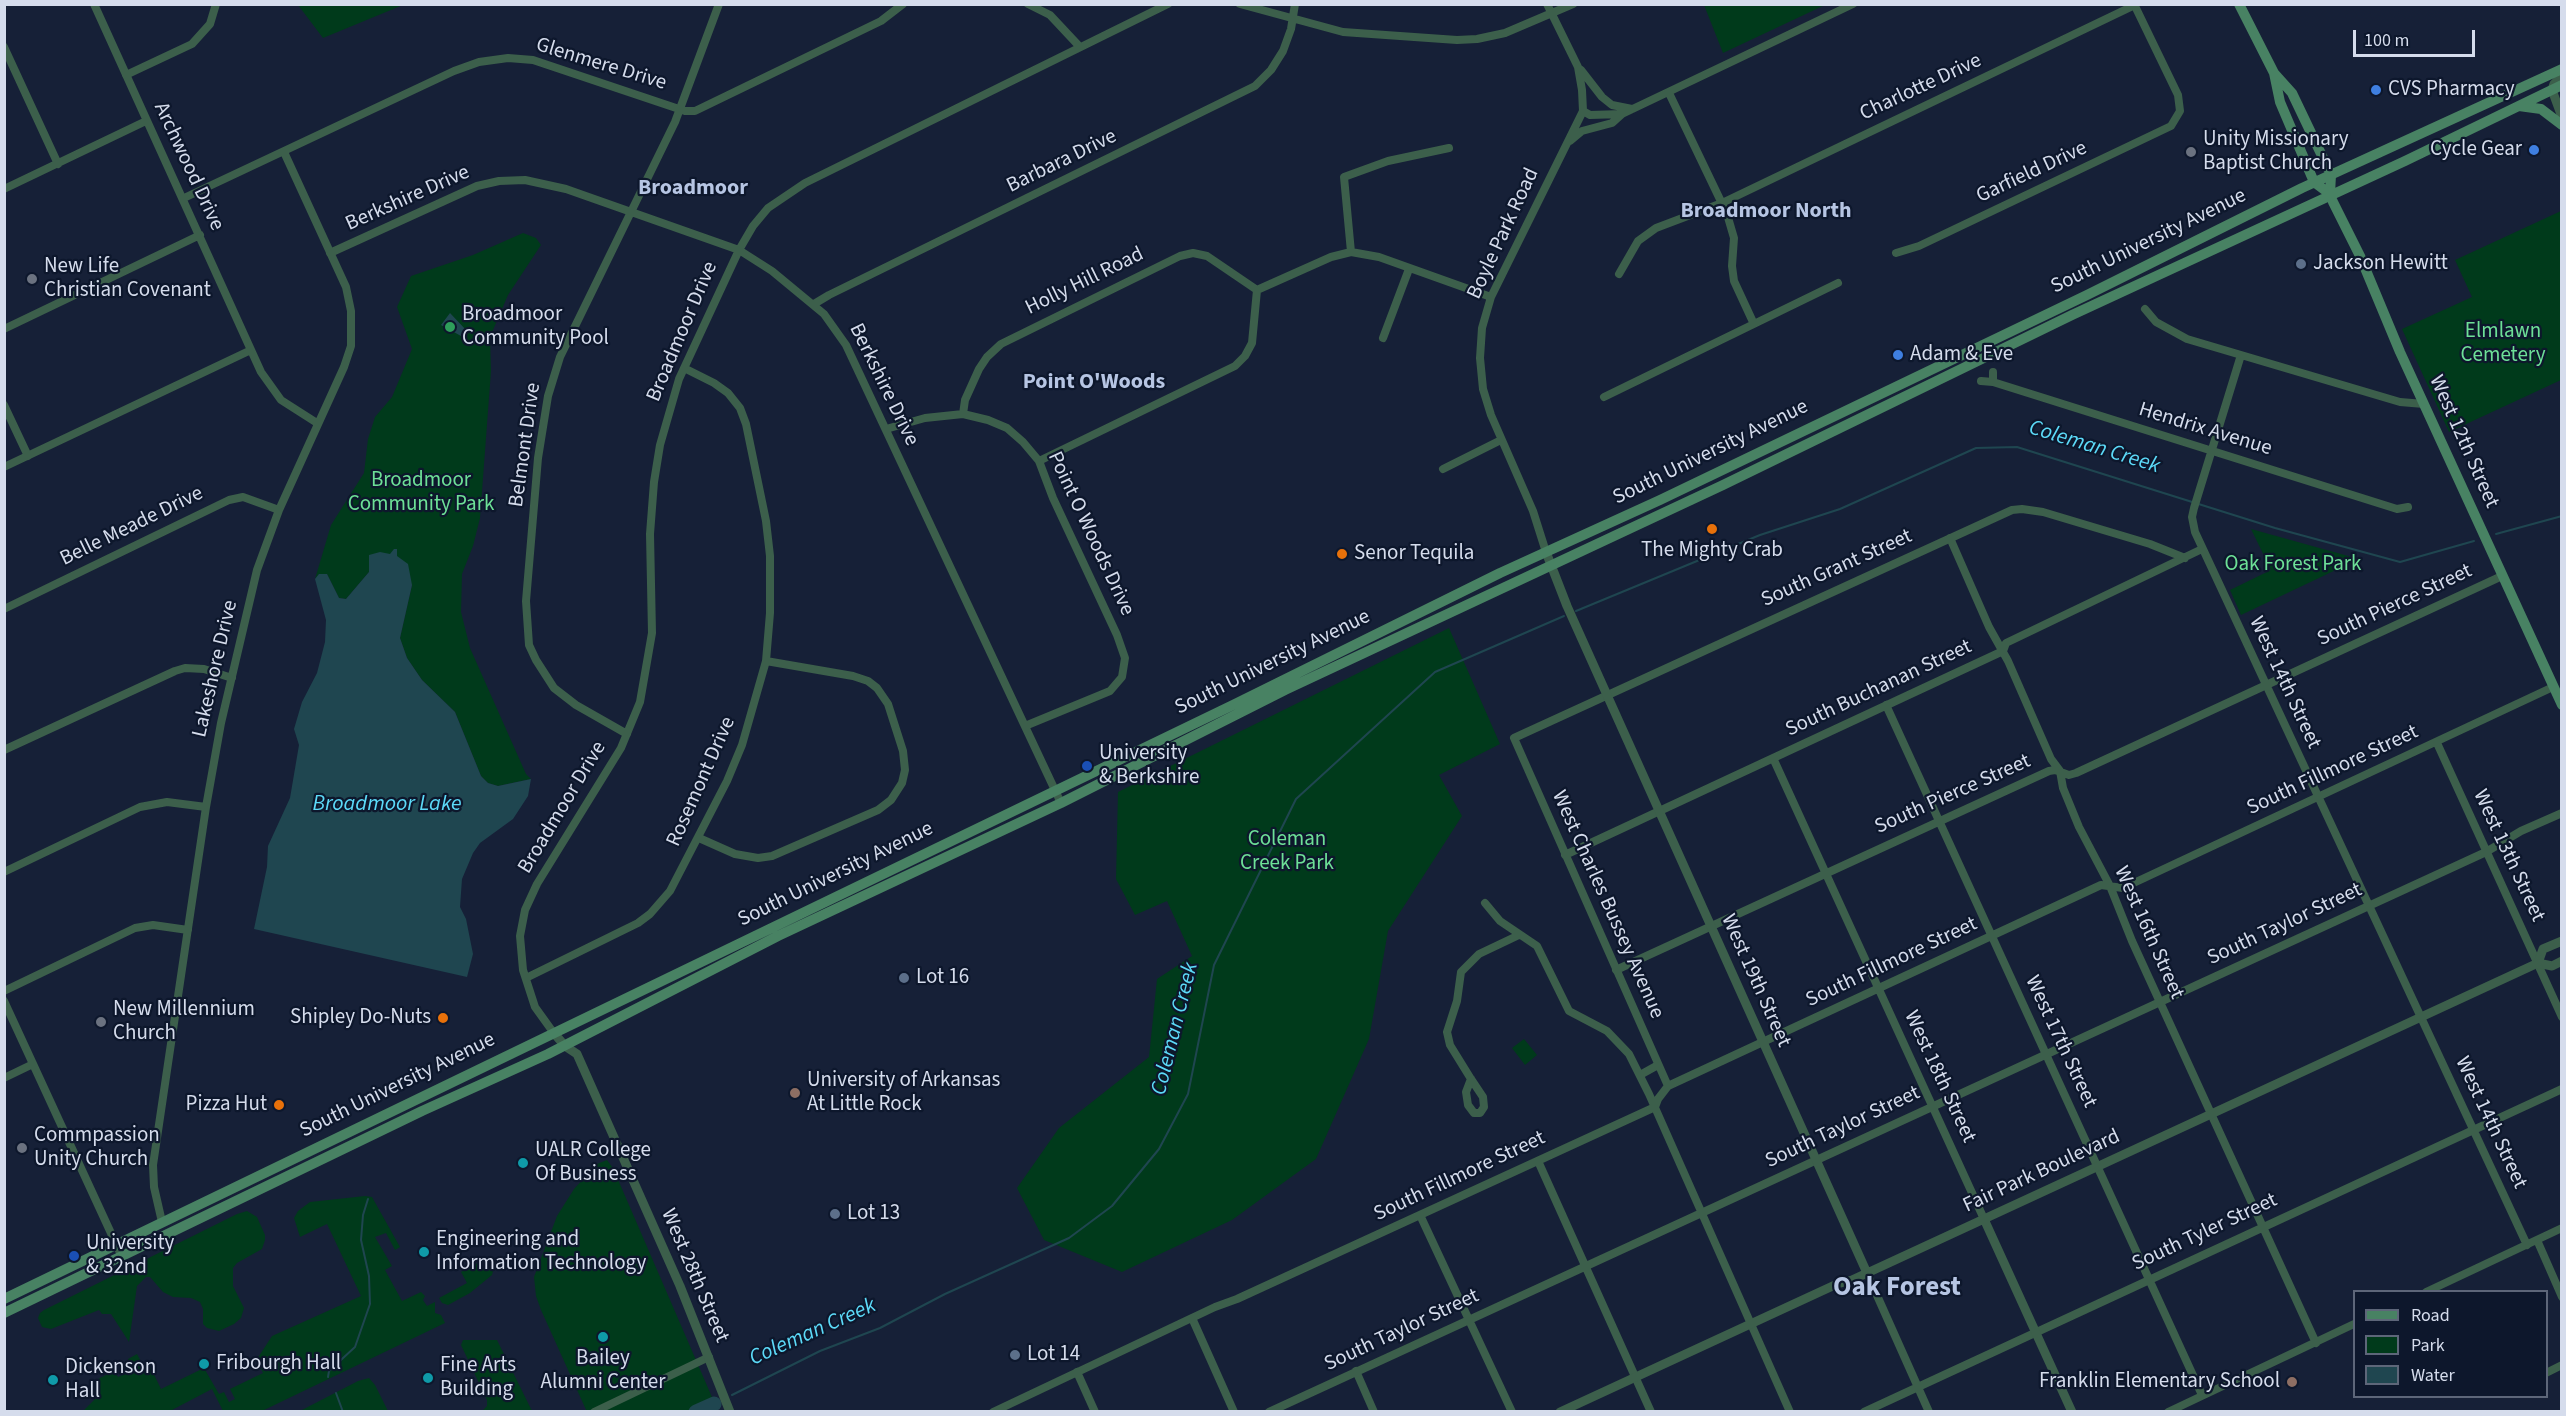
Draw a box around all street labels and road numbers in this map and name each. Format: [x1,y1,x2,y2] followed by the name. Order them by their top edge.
[533,33,669,97] street label: Glenmere Drive
[1856,49,1986,127] street label: Charlotte Drive
[147,99,229,235] street label: Archwood Drive
[1003,125,1121,199] street label: Barbara Drive
[1973,136,2091,210] street label: Garfield Drive
[342,160,474,238] street label: Berkshire Drive
[1463,164,1545,304] street label: Boyle Park Road
[2047,184,2251,300] street label: South University Avenue
[1022,242,1148,322] street label: Holly Hill Road
[642,258,724,406] street label: Broadmoor Drive
[843,320,923,450] street label: Berkshire Drive
[2422,372,2504,512] street label: West 12th Street
[505,381,547,509] street label: Belmont Drive
[1609,395,1813,511] street label: South University Avenue
[2135,398,2275,462] street label: Hendrix Avenue
[1041,448,1139,620] street label: Point O Woods Drive
[56,482,208,572] street label: Belle Meade Drive
[1758,524,1916,614] street label: South Grant Street
[2314,559,2476,653] street label: South Pierce Street
[188,598,244,740] street label: Lakeshore Drive
[1171,605,1375,721] street label: South University Avenue
[2242,613,2326,753] street label: West 14th Street
[1782,635,1976,743] street label: South Buchanan Street
[662,713,742,851] street label: Rosemont Drive
[2243,720,2423,822] street label: South Fillmore Street
[514,737,612,879] street label: Broadmoor Drive
[1871,749,2035,841] street label: South Pierce Street
[2466,786,2550,926] street label: West 13th Street
[1545,787,1669,1023] street label: West Charles Bussey Avenue
[734,817,938,933] street label: South University Avenue
[2107,863,2189,1003] street label: West 16th Street
[2204,878,2366,972] street label: South Taylor Street
[1714,911,1796,1051] street label: West 19th Street
[1802,912,1982,1014] street label: South Fillmore Street
[2018,972,2102,1112] street label: West 17th Street
[1897,1007,1981,1147] street label: West 18th Street
[296,1028,500,1144] street label: South University Avenue
[2448,1053,2532,1193] street label: West 14th Street
[1762,1081,1924,1175] street label: South Taylor Street
[1960,1125,2124,1219] street label: Fair Park Boulevard
[1370,1126,1550,1228] street label: South Fillmore Street
[2129,1188,2281,1278] street label: South Tyler Street
[655,1205,733,1347] street label: West 28th Street
[1321,1284,1483,1378] street label: South Taylor Street

